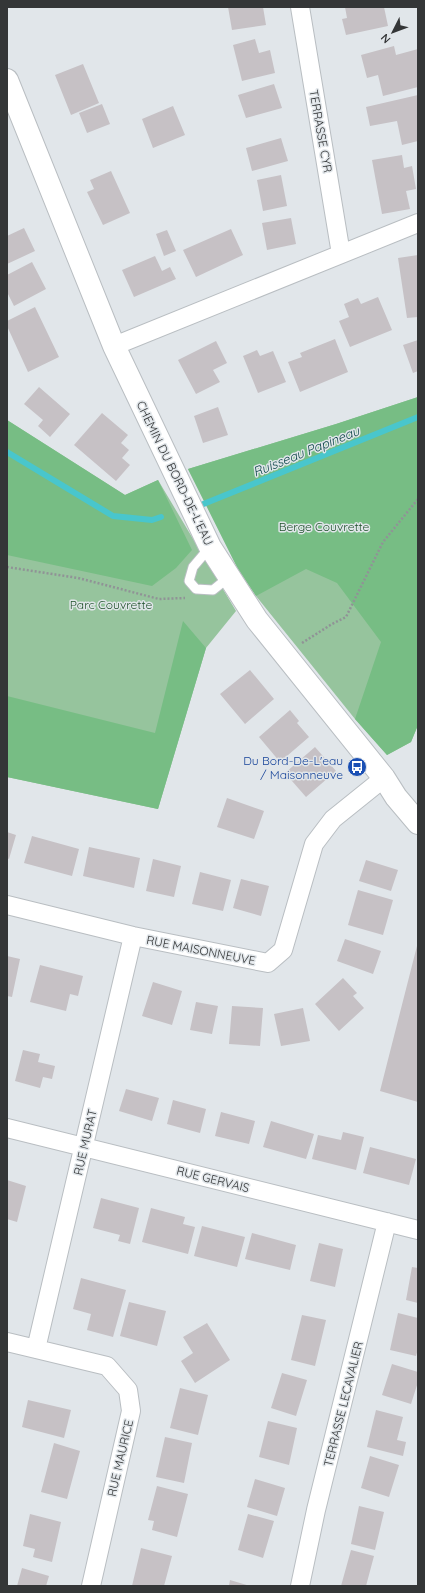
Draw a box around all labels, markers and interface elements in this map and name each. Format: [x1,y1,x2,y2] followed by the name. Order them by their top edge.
[373,12,413,52] north arrow
[378,31,393,46] text: N
[306,88,336,174] street label: TERRASSE CYR
[133,398,217,548] street label: CHEMIN DU BORD-DE-L'EAU
[250,422,362,480] water label: Ruisseau Papineau
[279,519,370,534] park label: Berge Couvrette
[70,597,152,612] park label: Parc Couvrette
[243,753,343,782] place label: Du Bord-De-L'eau / Maisonneuve
[346,756,368,778] bus stop icon: Du Bord-De-L'eau / Maisonneuve
[145,932,257,968] street label: RUE MAISONNEUVE
[70,1107,100,1177] street label: RUE MURAT
[175,1163,251,1195] street label: RUE GERVAIS
[320,1340,366,1468] street label: TERRASSE LECAVALIER
[104,1418,136,1498] street label: RUE MAURICE

